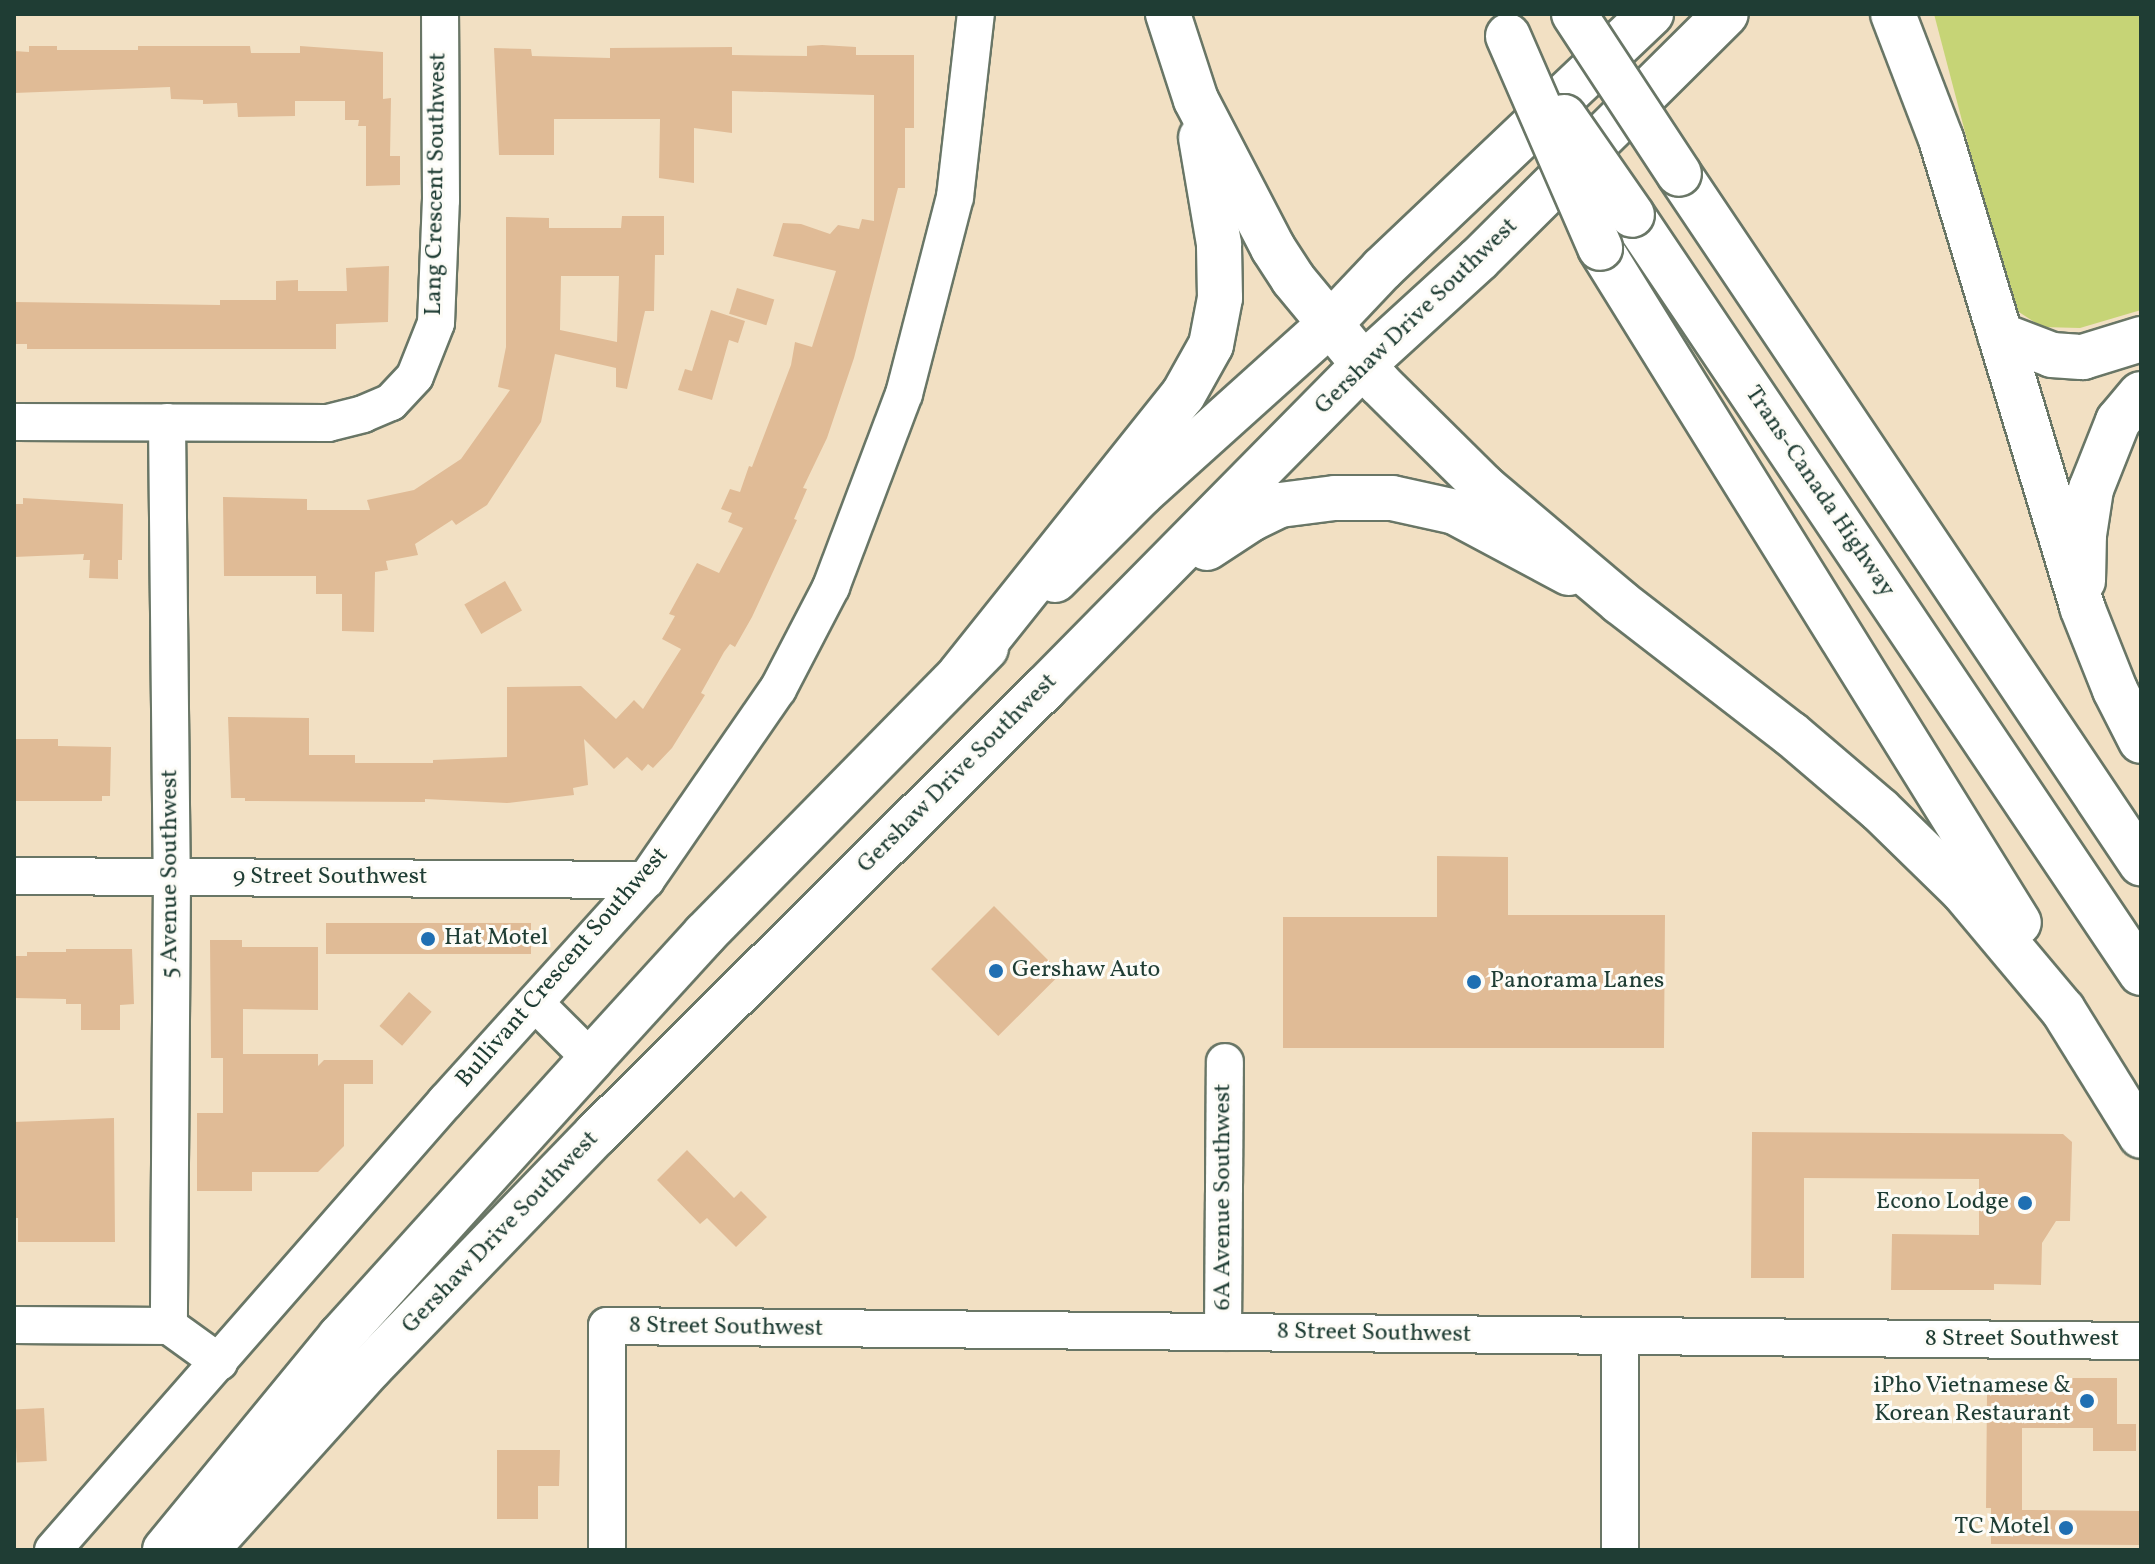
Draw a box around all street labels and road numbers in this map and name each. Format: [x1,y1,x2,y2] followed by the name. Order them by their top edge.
[420,52,454,316] street label: Lang Crescent Southwest
[1309,212,1525,422] street label: Gershaw Drive Southwest
[1738,381,1900,603] street label: Trans-Canada Highway
[852,668,1064,880] street label: Gershaw Drive Southwest
[157,769,185,979] street label: 5 Avenue Southwest
[451,842,675,1094] street label: Bullivant Crescent Southwest
[233,864,427,892] street label: 9 Street Southwest
[1210,1084,1238,1310] street label: 6A Avenue Southwest
[396,1125,606,1341] street label: Gershaw Drive Southwest
[629,1312,823,1344] street label: 8 Street Southwest
[1277,1318,1471,1350] street label: 8 Street Southwest
[1925,1326,2119,1354] street label: 8 Street Southwest

